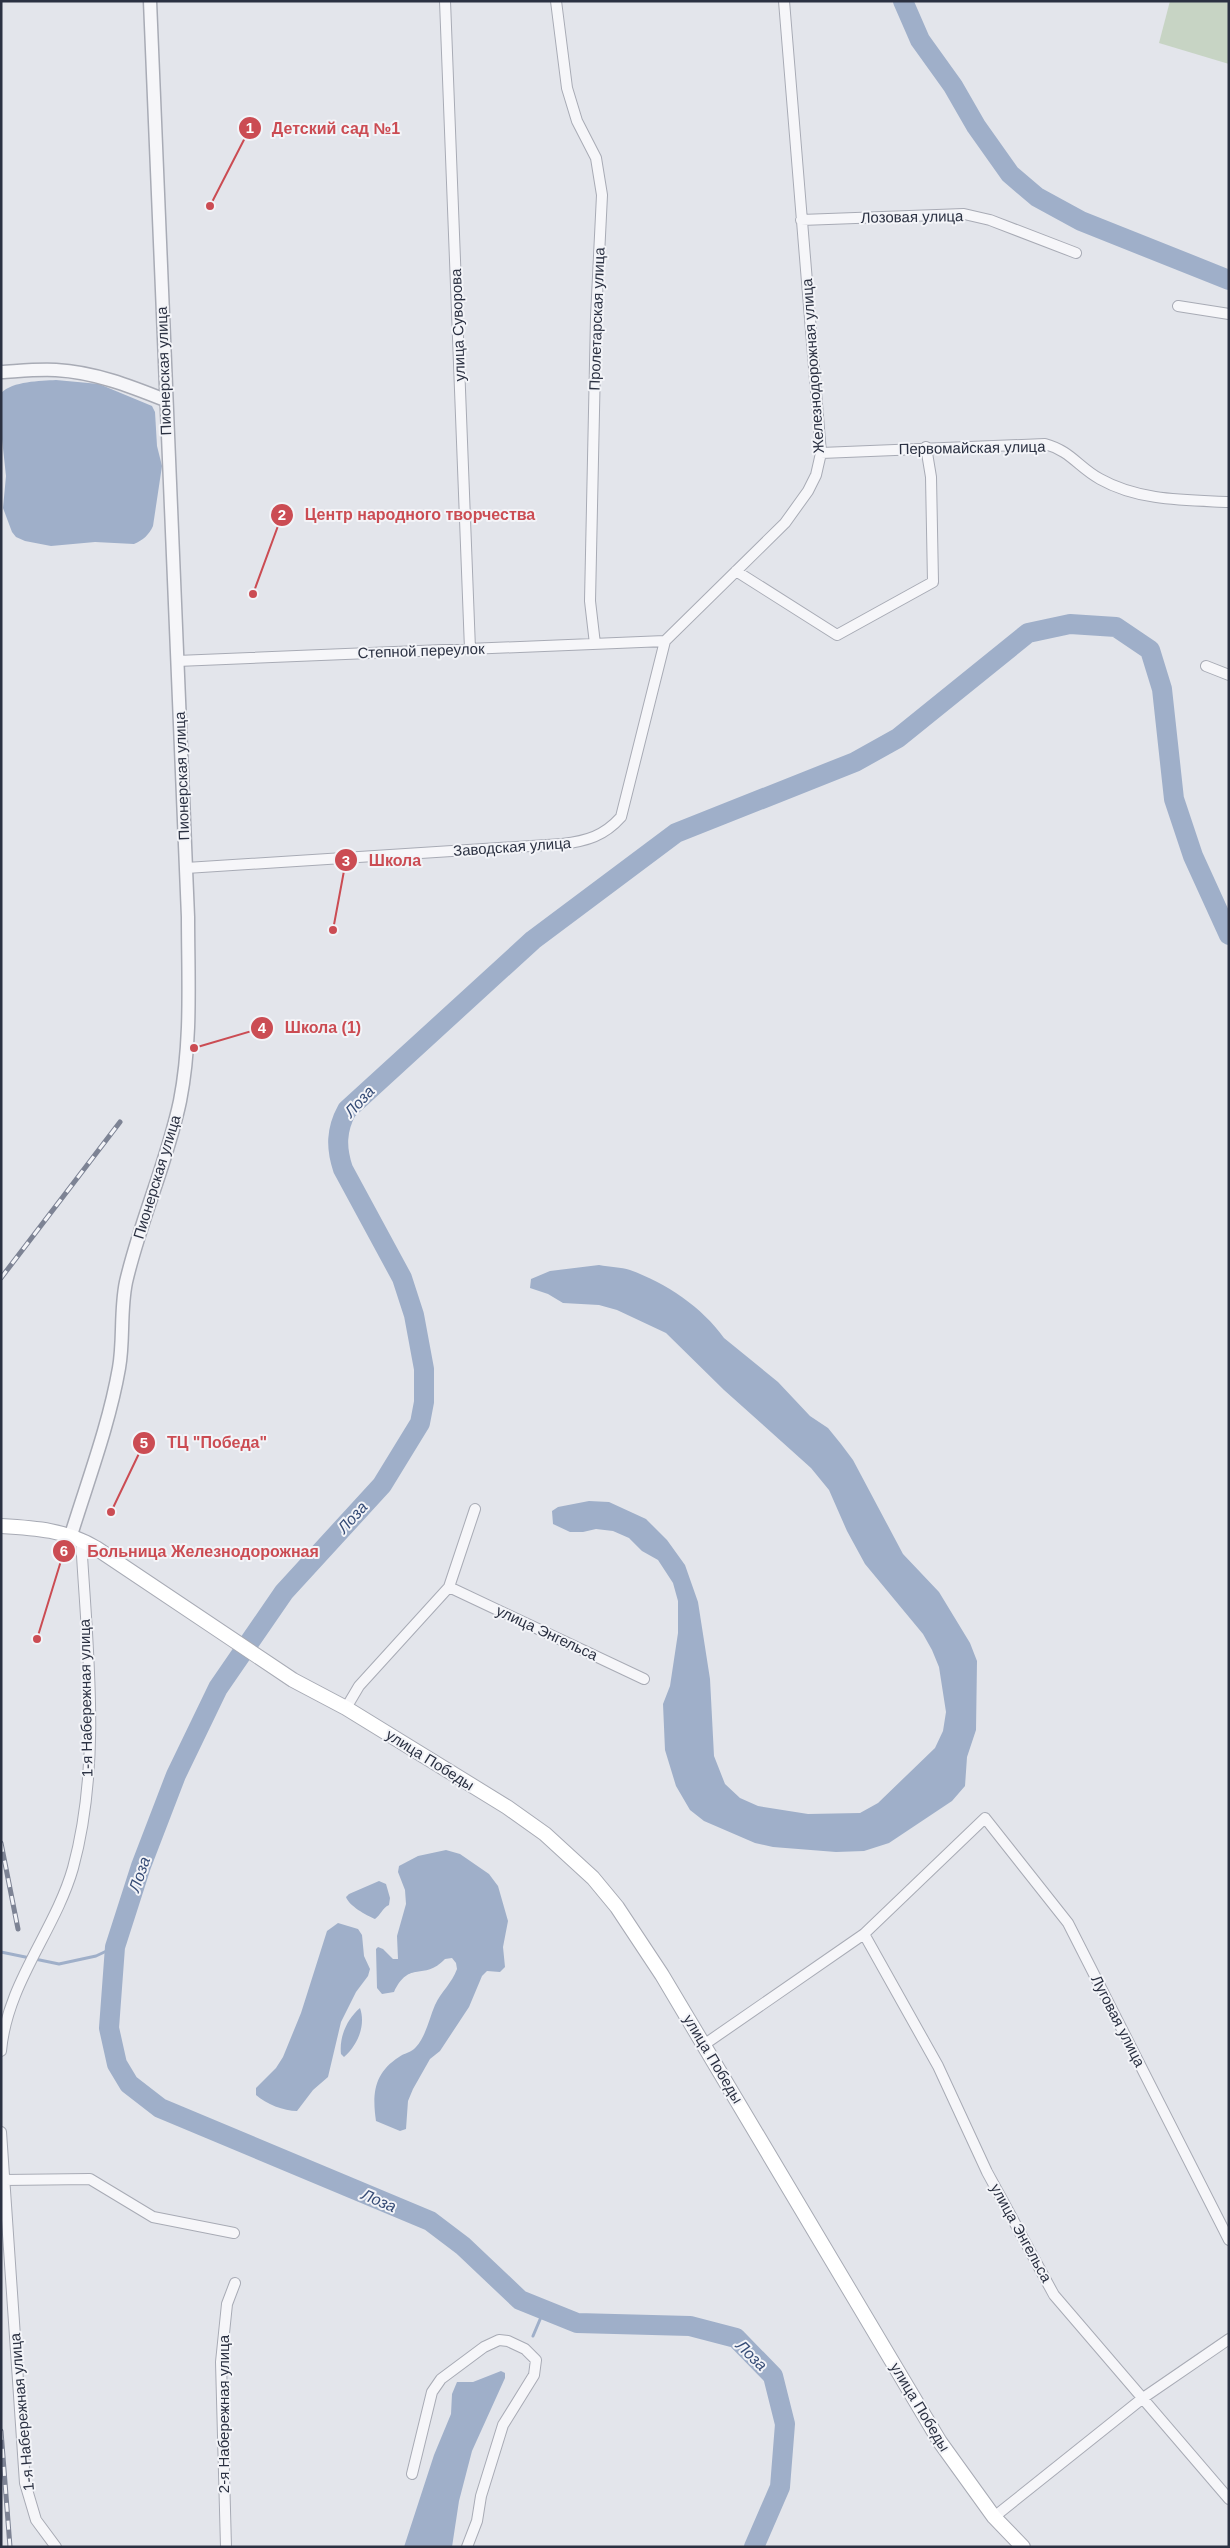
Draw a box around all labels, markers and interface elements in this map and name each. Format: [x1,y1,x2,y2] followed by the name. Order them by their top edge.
[237,113,411,144] callout: Детский сад №1
[246,119,254,136] text: 1
[272,120,400,137] text: Детский сад №1
[860,207,964,226] street label: Лозовая улица
[586,246,608,391] street label: Пролетарская улица
[447,268,468,382] street label: улица Суворова
[798,277,827,454] street label: Железнодорожная улица
[153,306,174,436] street label: Пионерская улица
[898,438,1046,457] street label: Первомайская улица
[270,499,545,530] callout: Центр народного творчества
[278,506,286,523] text: 2
[305,506,535,523] text: Центр народного творчества
[357,640,485,661] street label: Степной переулок
[171,711,192,841] street label: Пионерская улица
[452,834,572,859] street label: Заводская улица
[334,845,431,876] callout: Школа
[342,852,350,869] text: 3
[369,852,421,869] text: Школа
[250,1012,371,1043] callout: Школа (1)
[258,1019,267,1036] text: 4
[285,1019,361,1036] text: Школа (1)
[340,1082,378,1121] water label: Лоза
[130,1112,184,1241] street label: Пионерская улица
[132,1427,277,1458] callout: ТЦ "Победа"
[140,1434,148,1451] text: 5
[167,1434,267,1451] text: ТЦ "Победа"
[333,1498,371,1537] water label: Лоза
[52,1536,328,1567] callout: Больница Железнодорожная
[60,1542,68,1559] text: 6
[87,1543,319,1560] text: Больница Железнодорожная
[494,1602,601,1664] street label: улица Энгельса
[76,1618,95,1777] street label: 1-я Набережная улица
[383,1726,477,1793] street label: улица Победы
[125,1854,153,1895] water label: Лоза
[1088,1972,1149,2070] street label: Луговая улица
[680,2011,747,2106] street label: улица Победы
[987,2181,1056,2285] street label: улица Энгельса
[358,2185,399,2215] water label: Лоза
[6,2332,37,2492] street label: 1-я Набережная улица
[215,2334,232,2493] street label: 2-я Набережная улица
[732,2336,771,2374] water label: Лоза
[887,2359,954,2454] street label: улица Победы

